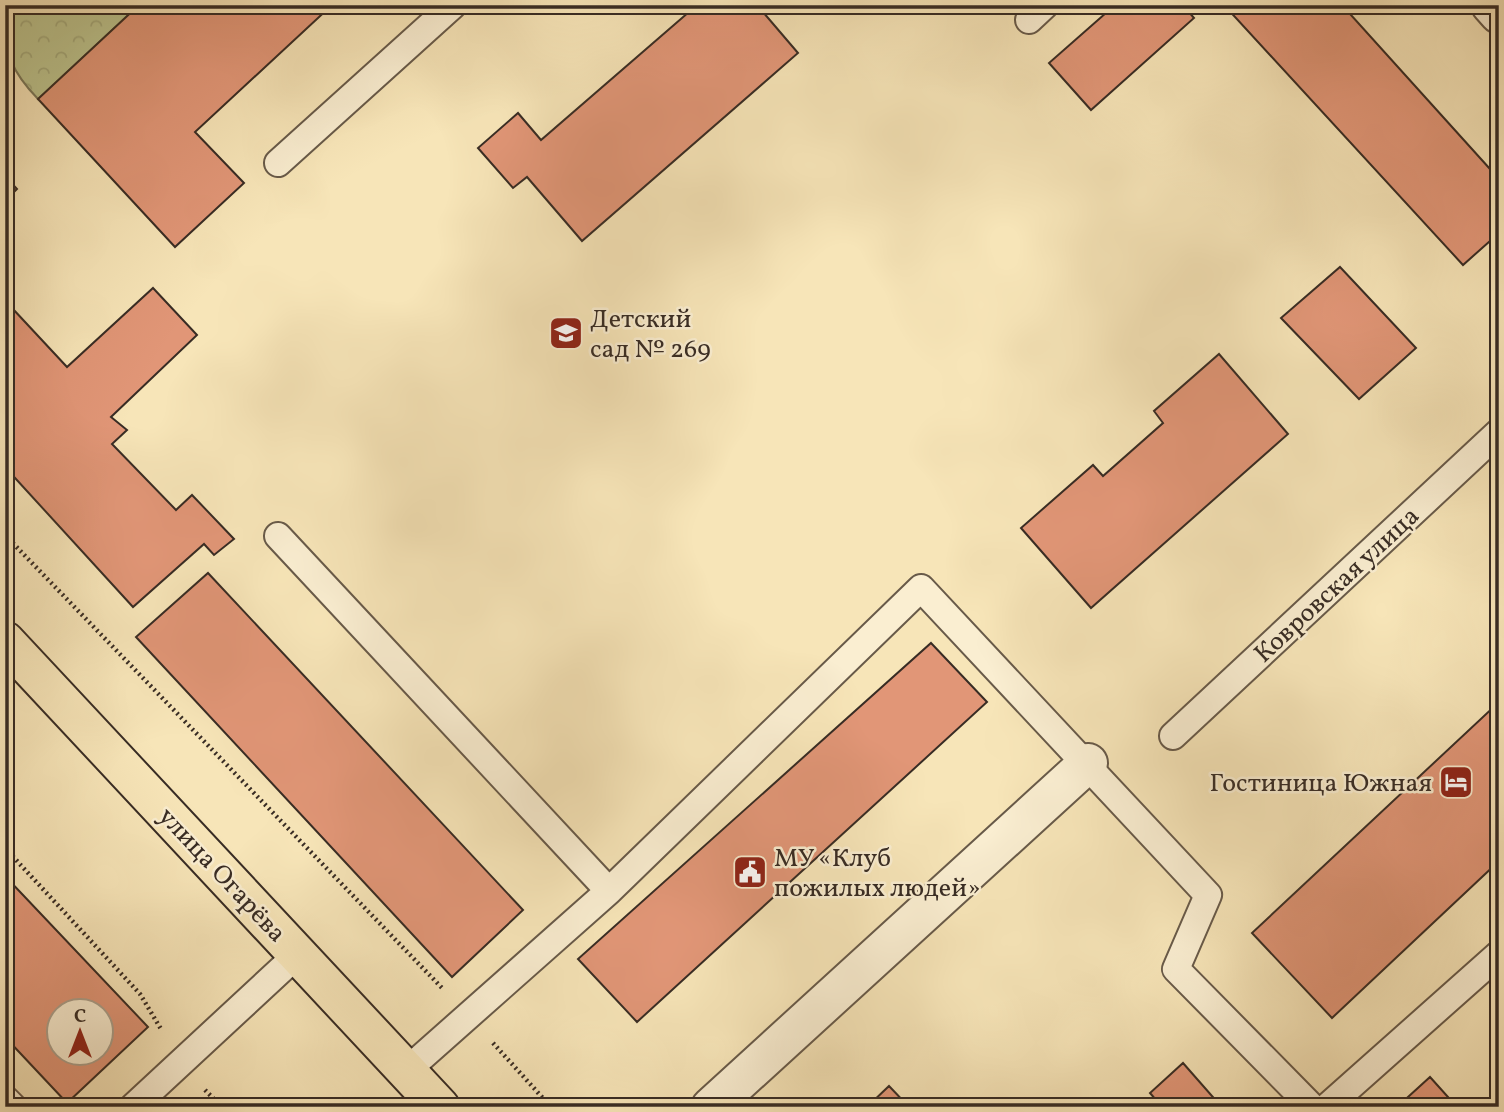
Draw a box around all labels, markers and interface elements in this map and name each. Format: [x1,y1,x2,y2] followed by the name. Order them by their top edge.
[590,302,711,368] place label: Детский сад № 269
[547,314,585,352] school or university icon: Детский сад № 269
[1247,499,1428,672] street label: Ковровская улица
[1437,763,1475,801] hotel icon: Гостиница Южная
[1209,766,1432,802] place label: Гостиница Южная
[149,800,294,951] street label: улица Огарёва
[774,841,980,907] place label: МУ «Клуб пожилых людей»
[731,853,769,891] public building icon: МУ «Клуб пожилых людей»
[46,996,116,1066] north arrow
[74,1004,86,1030] text: С

